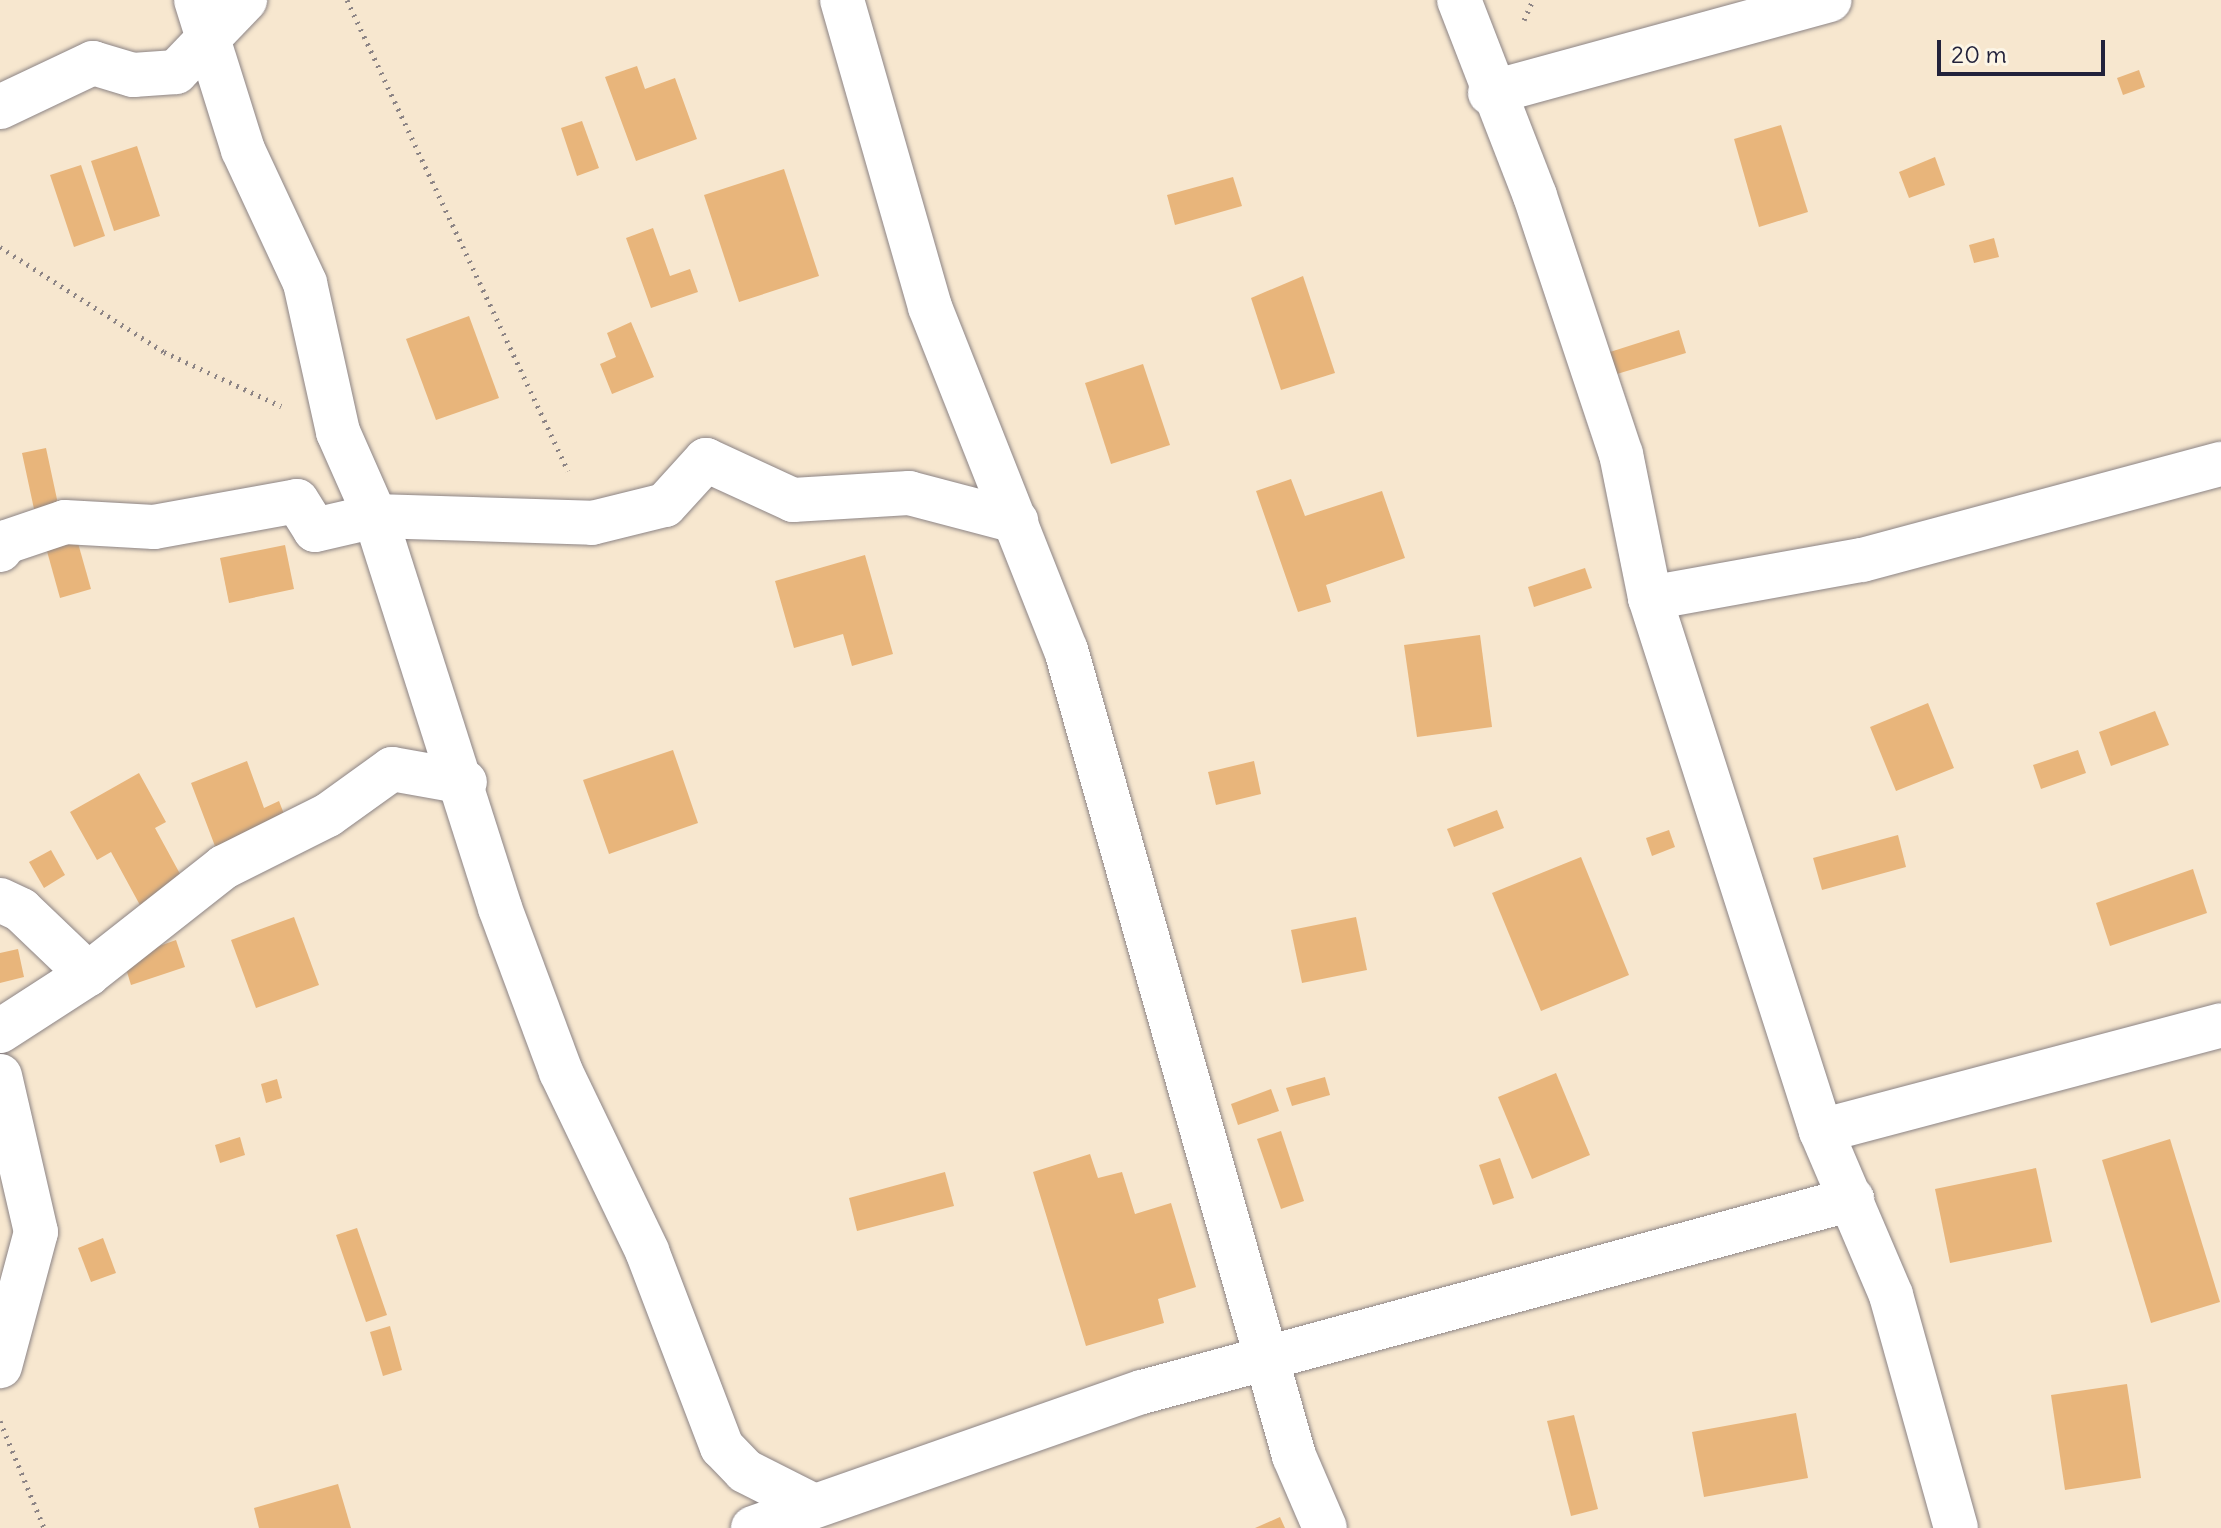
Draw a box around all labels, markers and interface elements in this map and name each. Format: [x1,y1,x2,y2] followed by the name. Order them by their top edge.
[1941,24,2109,74] scale bar
[1951,39,2007,69] text: 20 m

